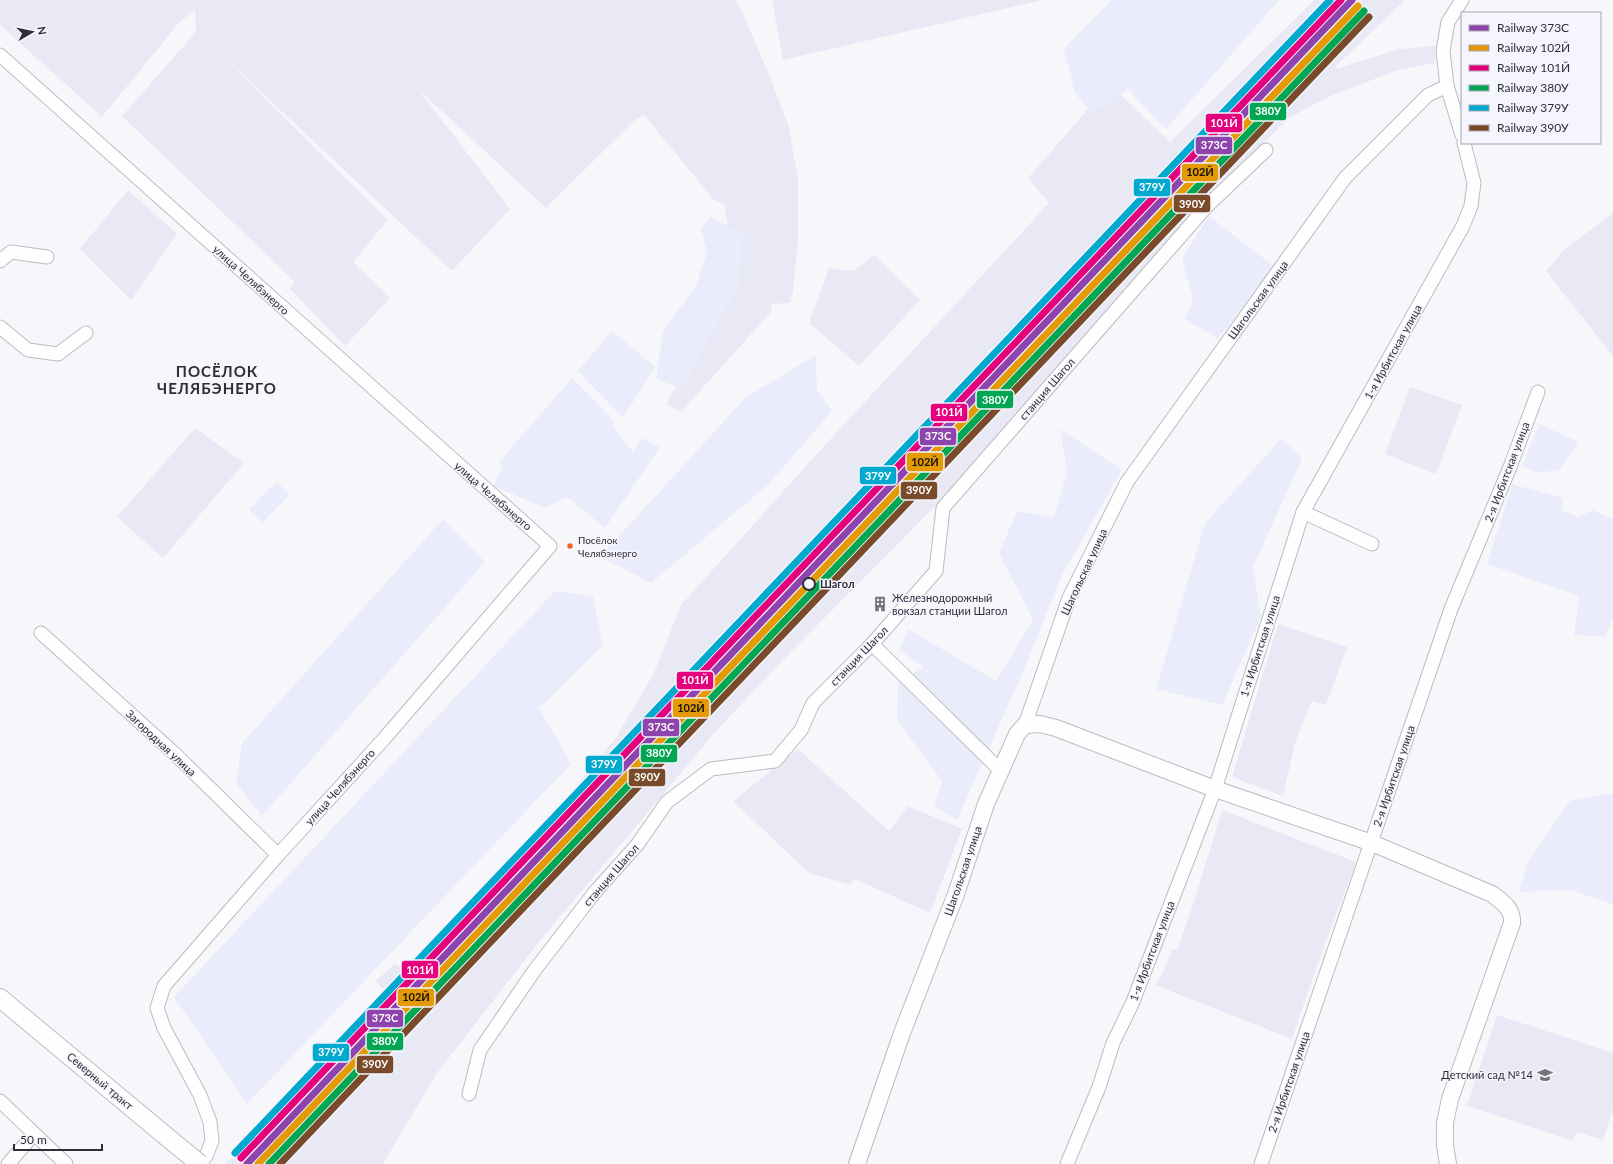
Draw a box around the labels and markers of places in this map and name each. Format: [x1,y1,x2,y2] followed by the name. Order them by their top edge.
[578,534,637,559] place label: Посёлок Челябэнерго
[565,541,575,551] marker: Посёлок Челябэнерго
[802,577,816,591] marker: Шагол
[820,577,855,590] place label: Шагол
[892,591,1008,617] place label: Железнодорожный вокзал станции Шагол
[871,595,889,613] building icon: Железнодорожный вокзал станции Шагол
[1536,1066,1554,1084] school or university icon: Детский сад №14
[1441,1068,1534,1081] place label: Детский сад №14

